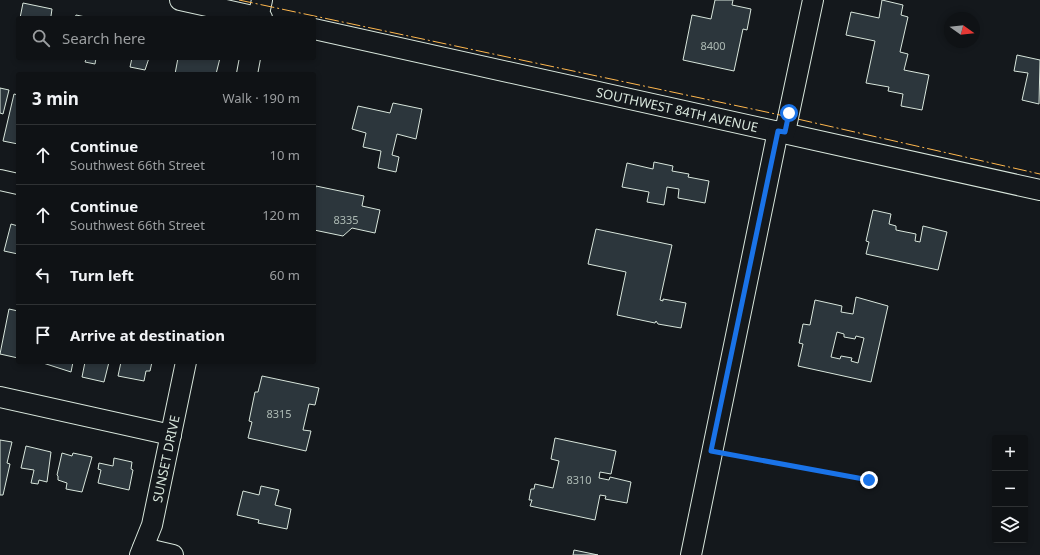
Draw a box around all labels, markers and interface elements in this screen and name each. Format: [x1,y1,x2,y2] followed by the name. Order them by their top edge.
[944,12,980,48] north arrow
[16,16,316,60] search box
[30,27,52,49] icon: search
[62,28,145,48] text: Search here
[700,38,726,53] house number: 8400
[594,83,760,136] street label: SOUTHWEST 84TH AVENUE
[32,87,79,110] text: 3 min
[222,89,300,107] text: Walk · 190 m
[780,104,798,122] route start
[70,136,138,156] text: Continue
[32,144,54,166] icon: ahead
[270,146,300,164] text: 10 m
[70,156,205,174] text: Southwest 66th Street
[70,196,138,216] text: Continue
[32,204,54,226] icon: ahead
[262,206,300,224] text: 120 m
[333,212,359,227] house number: 8335
[70,216,205,234] text: Southwest 66th Street
[32,264,54,286] icon: left
[70,265,134,285] text: Turn left
[270,266,300,284] text: 60 m
[32,324,54,346] icon: arrive
[70,325,225,345] text: Arrive at destination
[266,406,292,421] house number: 8315
[148,414,184,504] street label: SUNSET DRIVE
[992,435,1028,543] map controls
[992,435,1028,471] button: +
[860,471,878,489] route end
[992,471,1028,507] button: −
[566,472,592,487] house number: 8310
[992,507,1028,543] button: layers

